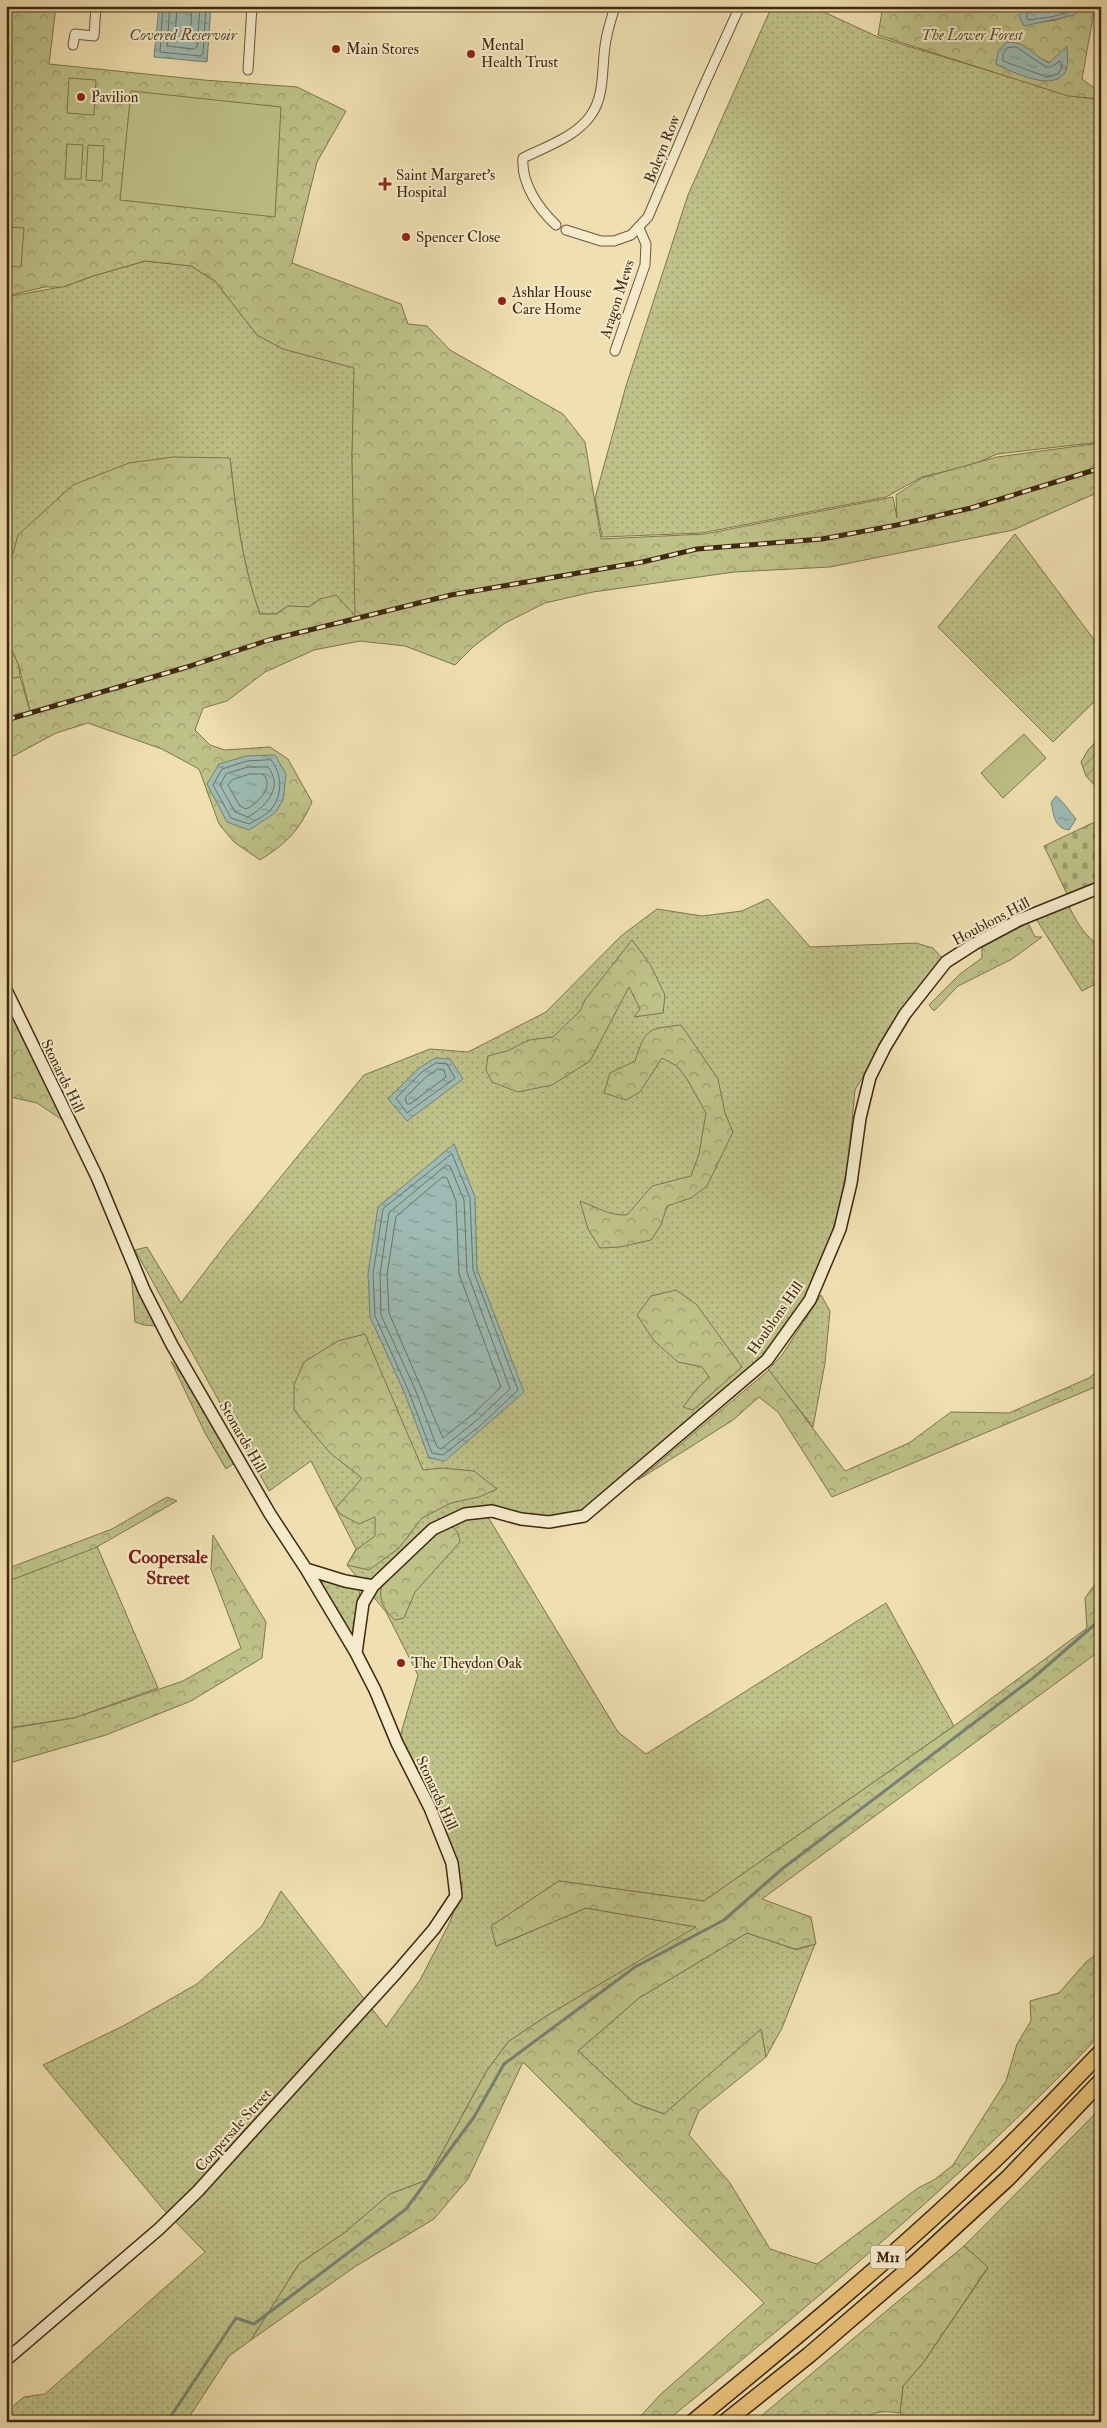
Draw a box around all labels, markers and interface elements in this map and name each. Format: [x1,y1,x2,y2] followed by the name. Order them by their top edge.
[129,25,238,45] water label: Covered Reservoir
[921,26,1023,45] park label: The Lower Forest
[481,36,558,72] place label: Mental Health Trust
[346,40,419,59] place label: Main Stores
[330,43,342,55] marker: Main Stores
[465,48,477,60] marker: Mental Health Trust
[91,88,139,107] place label: Pavilion
[75,91,87,103] marker: Pavilion
[640,112,685,186] street label: Boleyn Row
[396,166,495,203] place label: Saint Margaret's Hospital
[378,177,392,191] marker: Saint Margaret's Hospital
[416,228,500,248] place label: Spencer Close
[400,231,412,243] marker: Spencer Close
[596,257,639,342] street label: Aragon Mews
[511,283,592,319] place label: Ashlar House Care Home
[496,295,508,307] marker: Ashlar House Care Home
[949,893,1033,950] street label: Houblons Hill
[37,1036,89,1116] street label: Stonards Hill
[743,1278,808,1359] street label: Houblons Hill
[214,1398,271,1477] street label: Stonards Hill
[128,1546,208,1590] district label: Coopersale Street
[411,1654,522,1673] place label: The Theydon Oak
[395,1657,407,1669] marker: The Theydon Oak
[411,1753,462,1833] street label: Stonards Hill
[191,2085,277,2177] street label: Coopersale Street
[870,2246,906,2268] road number: M11

